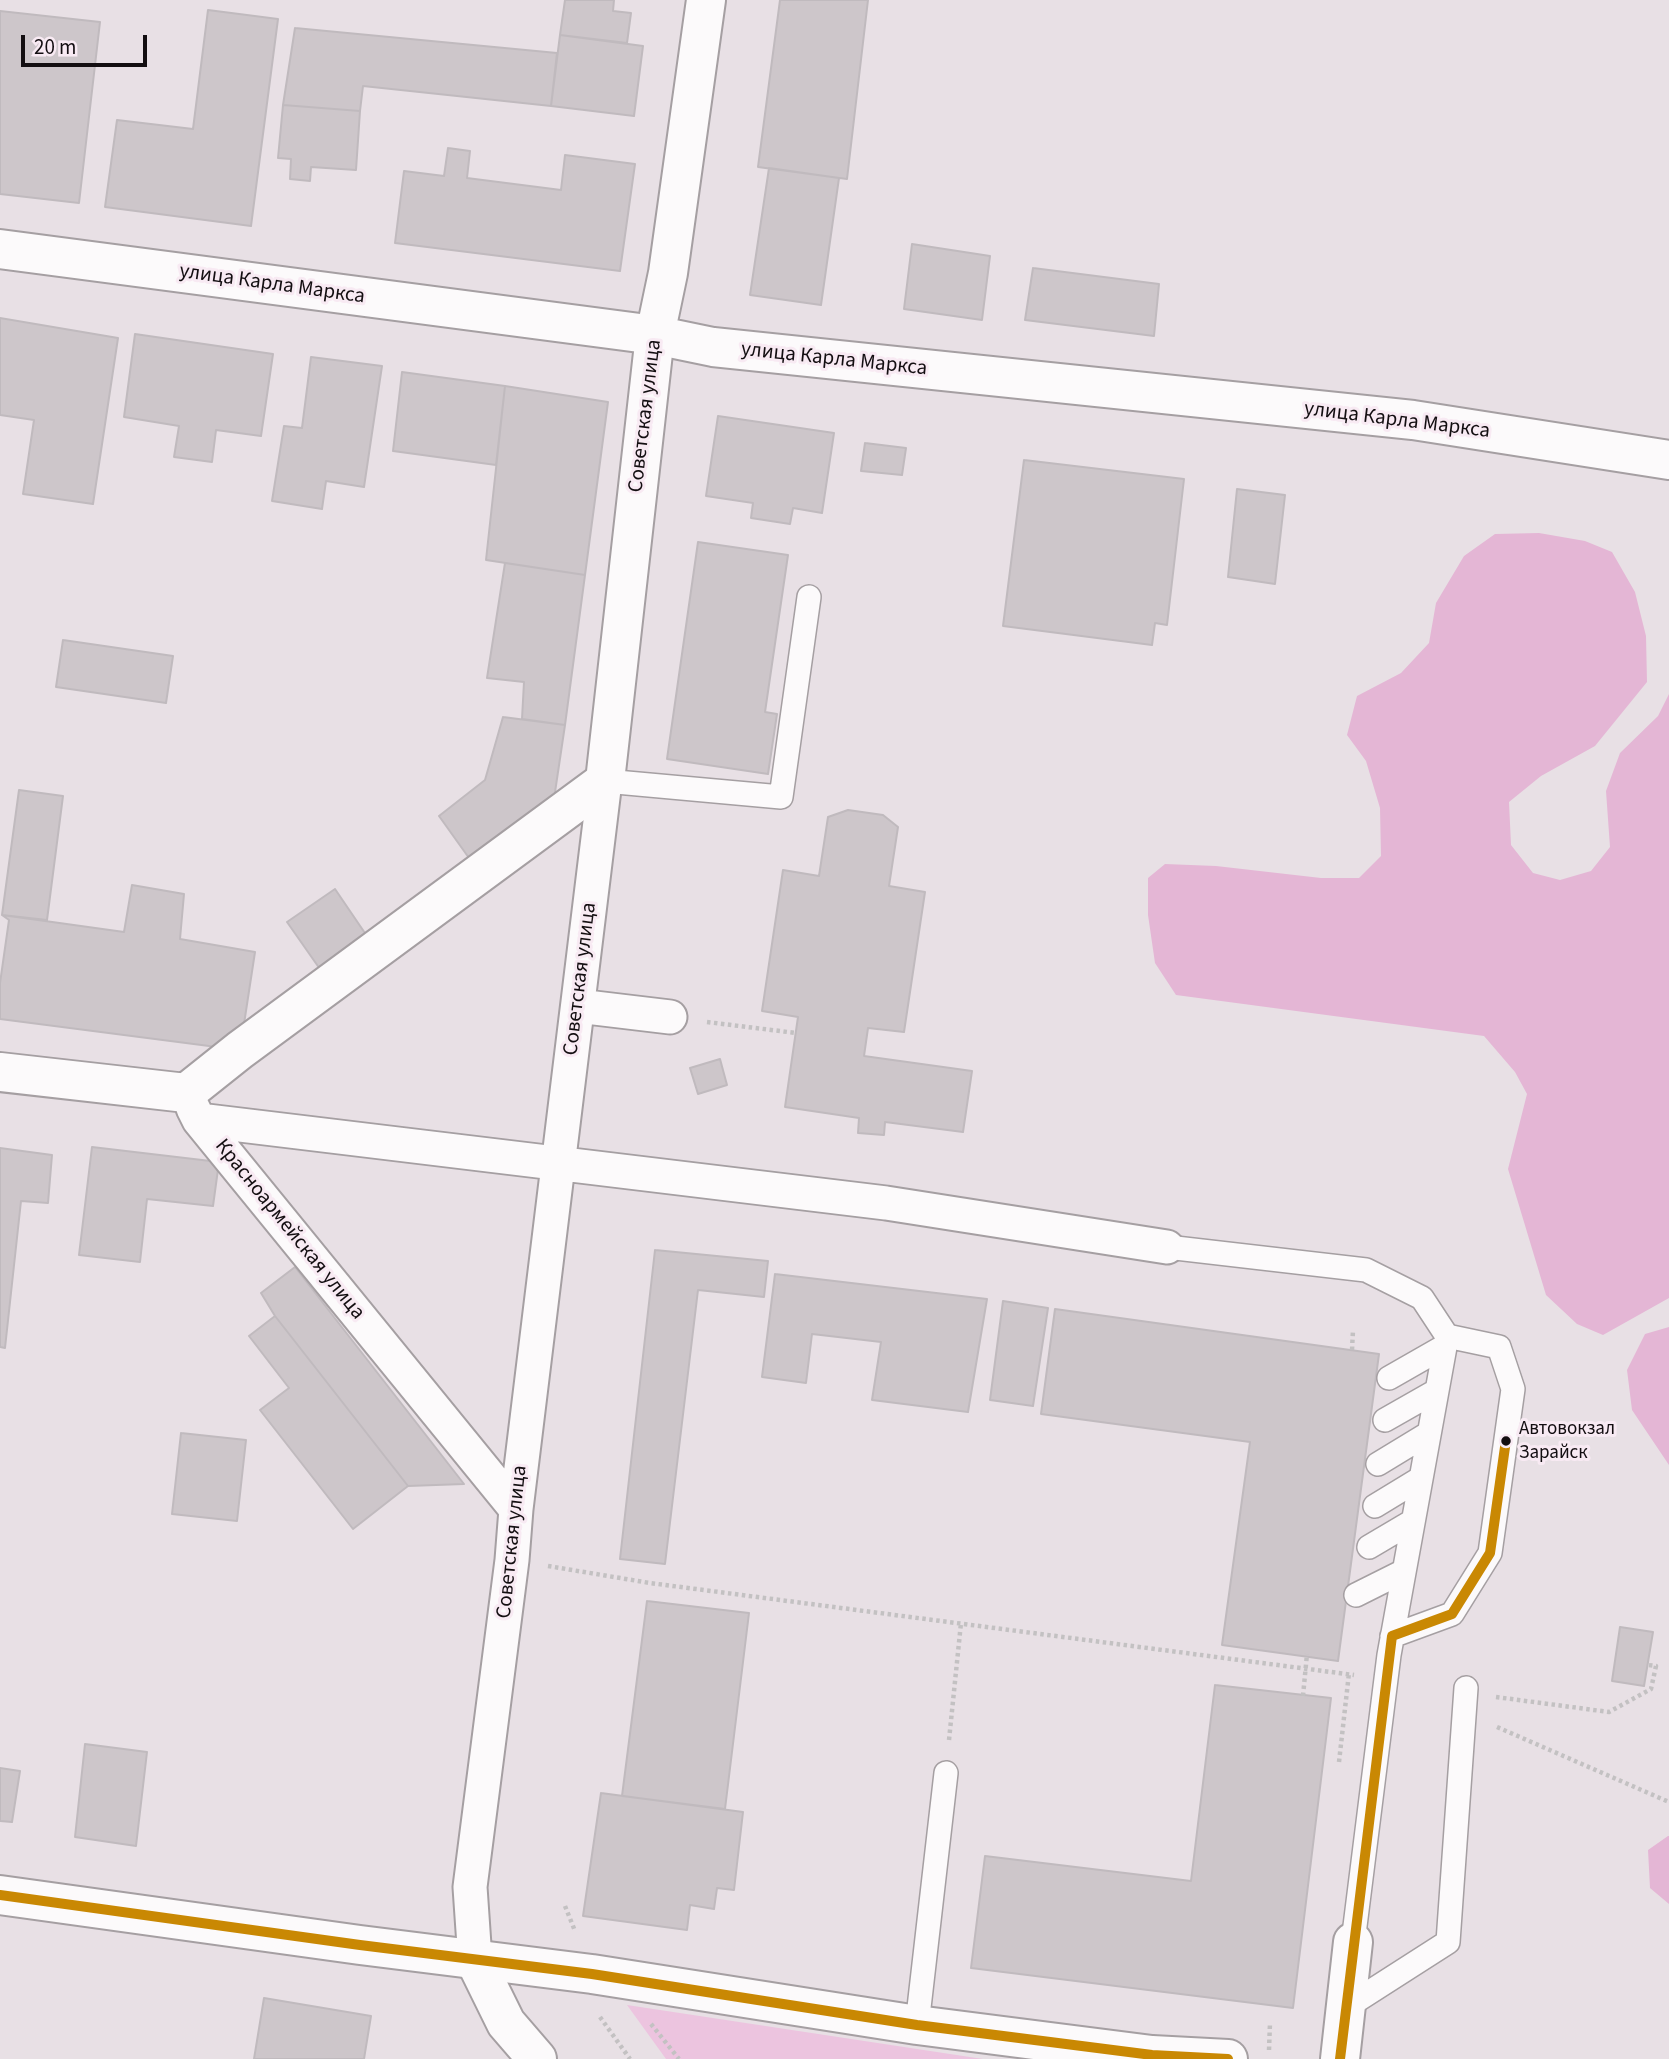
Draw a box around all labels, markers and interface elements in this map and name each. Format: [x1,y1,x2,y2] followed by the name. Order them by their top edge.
[24,21,150,65] scale bar
[34,32,76,62] text: 20 m
[178,260,366,310] street label: улица Карла Маркса
[624,338,668,494] street label: Советская улица
[740,338,928,382] street label: улица Карла Маркса
[1303,397,1491,445] street label: улица Карла Маркса
[559,901,603,1057] street label: Советская улица
[208,1135,370,1325] street label: Красноармейская улица
[1519,1419,1615,1463] place label: Автовокзал Зарайск
[1499,1434,1513,1448] marker: Автовокзал Зарайск
[492,1464,534,1620] street label: Советская улица

